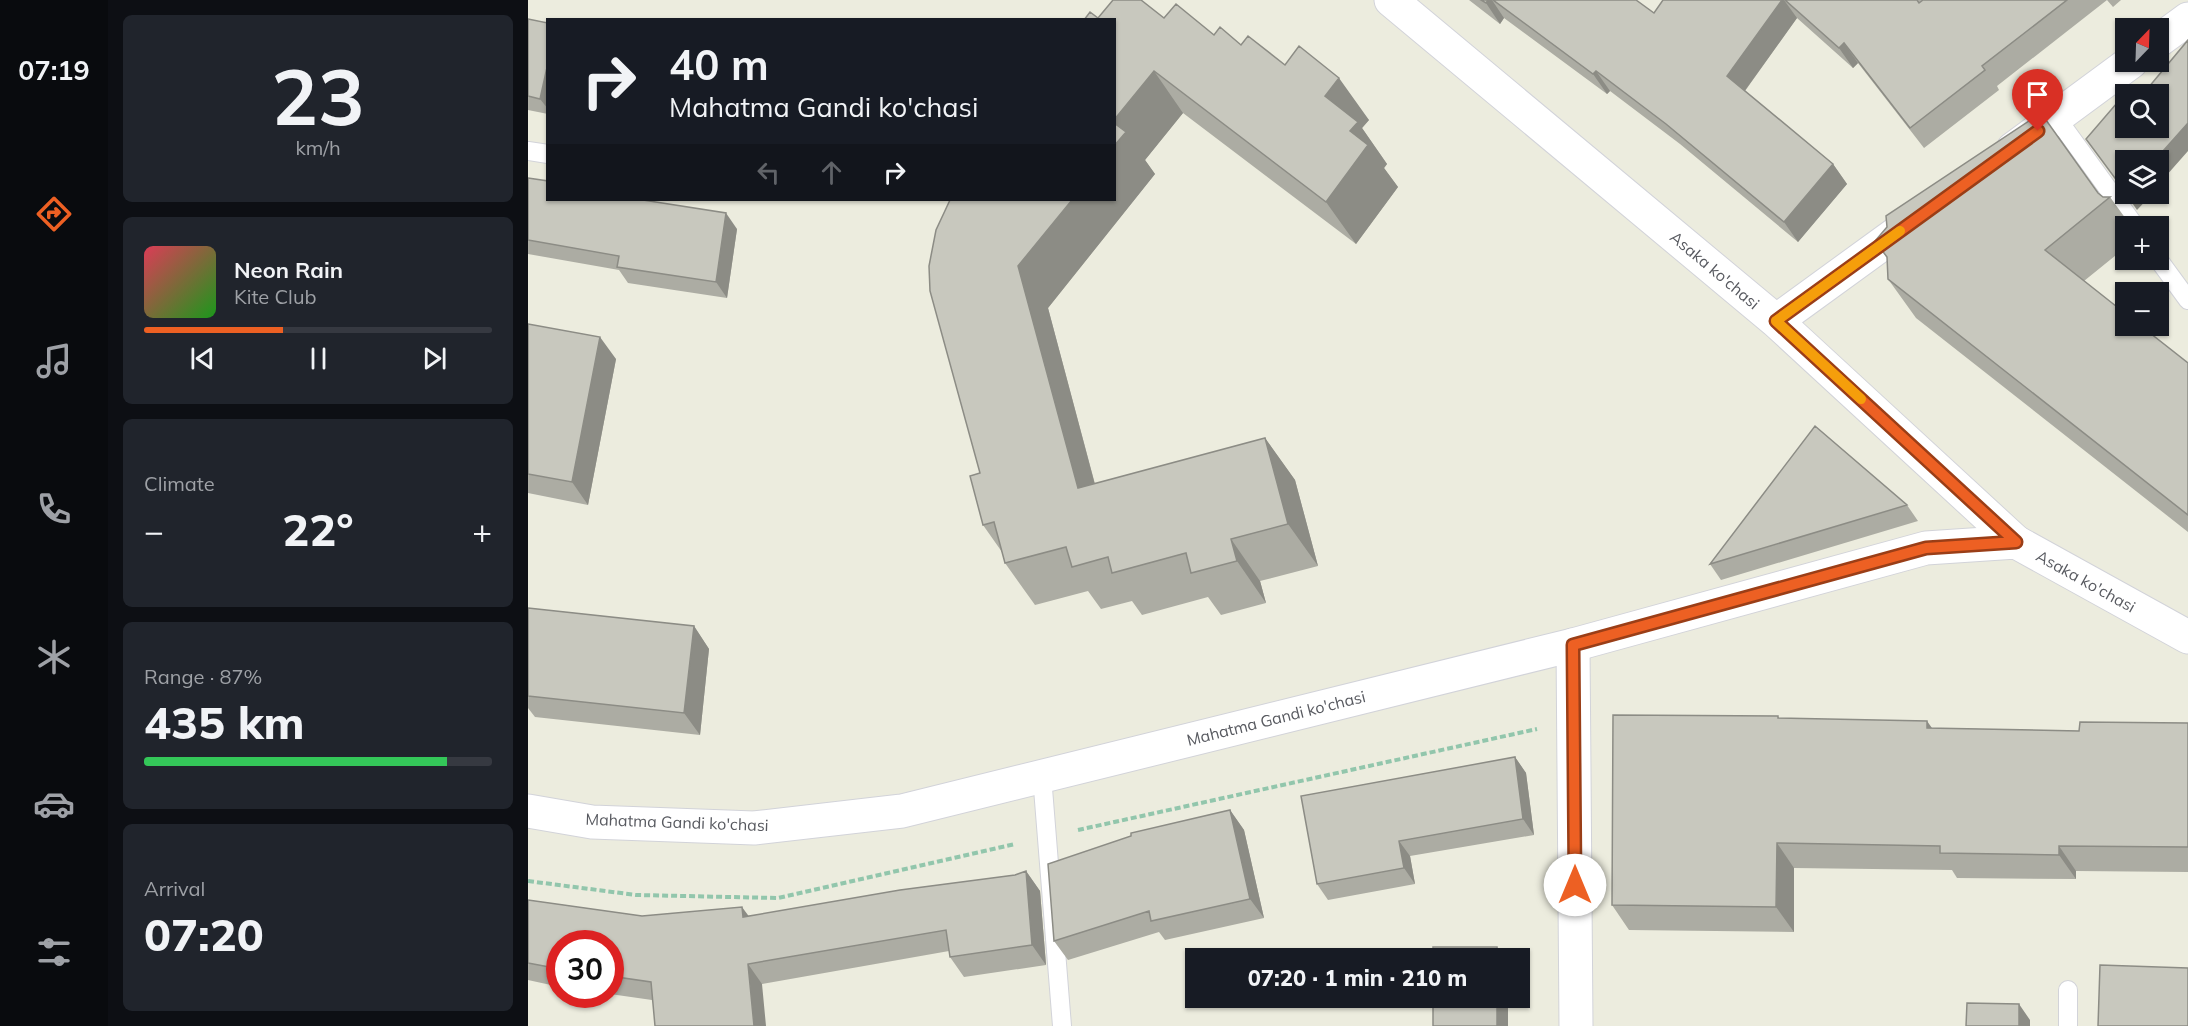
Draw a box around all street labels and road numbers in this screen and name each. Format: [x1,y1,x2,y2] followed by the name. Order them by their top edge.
[1666,227,1764,313] street label: Asaka ko'chasi
[2033,545,2139,617] street label: Asaka ko'chasi
[1185,686,1367,750] street label: Mahatma Gandi ko'chasi
[585,809,769,835] street label: Mahatma Gandi ko'chasi

